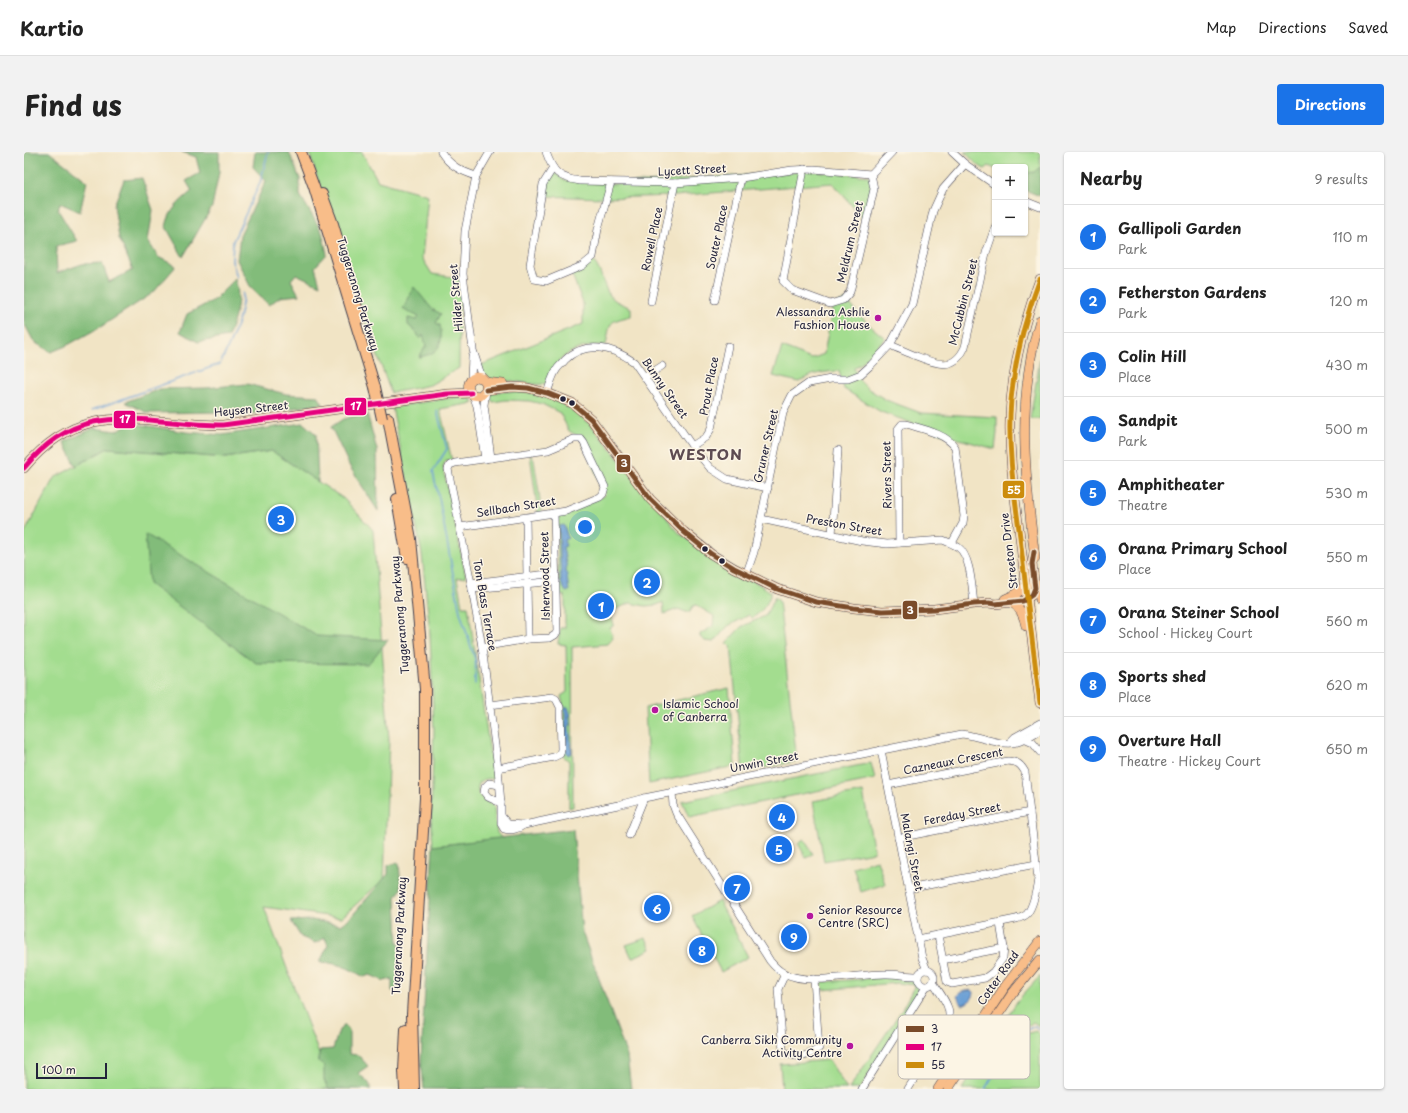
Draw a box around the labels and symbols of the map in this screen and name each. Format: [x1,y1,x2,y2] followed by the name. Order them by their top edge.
[657,159,727,180] street label: Lycett Street
[832,199,867,284] street label: Meldrum Street
[701,203,732,271] street label: Souter Place
[636,205,667,273] street label: Rowell Place
[333,235,384,353] street label: Tuggeranong Parkway
[944,256,982,347] street label: McCubbin Street
[444,263,467,333] street label: Hilder Street
[776,303,871,333] place label: Alessandra Ashlie Fashion House
[873,313,883,323] marker: Alessandra Ashlie Fashion House
[638,354,693,422] street label: Bunny Street
[694,355,723,417] street label: Prout Place
[558,394,568,404] unlabelled marker
[213,396,289,421] street label: Heysen Street
[344,397,367,416] line badge: 17
[350,397,362,414] text: 17
[567,398,577,408] unlabelled marker
[749,407,782,484] street label: Gruner Street
[113,410,136,429] line badge: 17
[119,410,131,427] text: 17
[877,440,896,509] street label: Rivers Street
[669,442,743,465] district label: WESTON
[616,454,631,473] line badge: 3
[620,454,628,471] text: 3
[1002,480,1025,499] line badge: 55
[1007,481,1021,498] text: 55
[475,492,557,521] street label: Sellbach Street
[268,504,294,534] pin: 3
[805,509,884,540] street label: Preston Street
[995,512,1022,590] street label: Streeton Drive
[575,517,595,537] your location
[535,531,554,621] street label: Isherwood Street
[700,544,710,554] unlabelled marker
[386,555,413,675] street label: Tuggeranong Parkway
[717,556,727,566] unlabelled marker
[469,558,502,652] street label: Tom Bass Terrace
[634,567,660,597] pin: 2
[588,591,614,621] pin: 1
[902,600,918,620] line badge: 3
[906,601,914,618] text: 3
[663,695,739,725] place label: Islamic School of Canberra
[650,705,660,715] marker: Islamic School of Canberra
[902,742,1005,778] street label: Cazneaux Crescent
[728,746,800,776] street label: Unwin Street
[922,798,1002,829] street label: Fereday Street
[769,802,795,832] pin: 4
[897,811,928,893] street label: Malangi Street
[766,834,792,864] pin: 5
[724,873,750,903] pin: 7
[387,876,410,996] street label: Tuggeranong Parkway
[644,893,670,923] pin: 6
[818,901,903,931] place label: Senior Resource Centre (SRC)
[805,911,815,921] marker: Senior Resource Centre (SRC)
[781,922,807,952] pin: 9
[689,935,715,965] pin: 8
[972,947,1023,1009] street label: Cotter Road
[898,1015,1030,1079] legend
[931,1020,938,1037] text: 3
[701,1031,842,1061] place label: Canberra Sikh Community Activity Centre
[931,1038,942,1055] text: 17
[845,1041,855,1051] marker: Canberra Sikh Community Activity Centre
[931,1056,945,1073] text: 55
[36,1061,107,1080] scale bar

